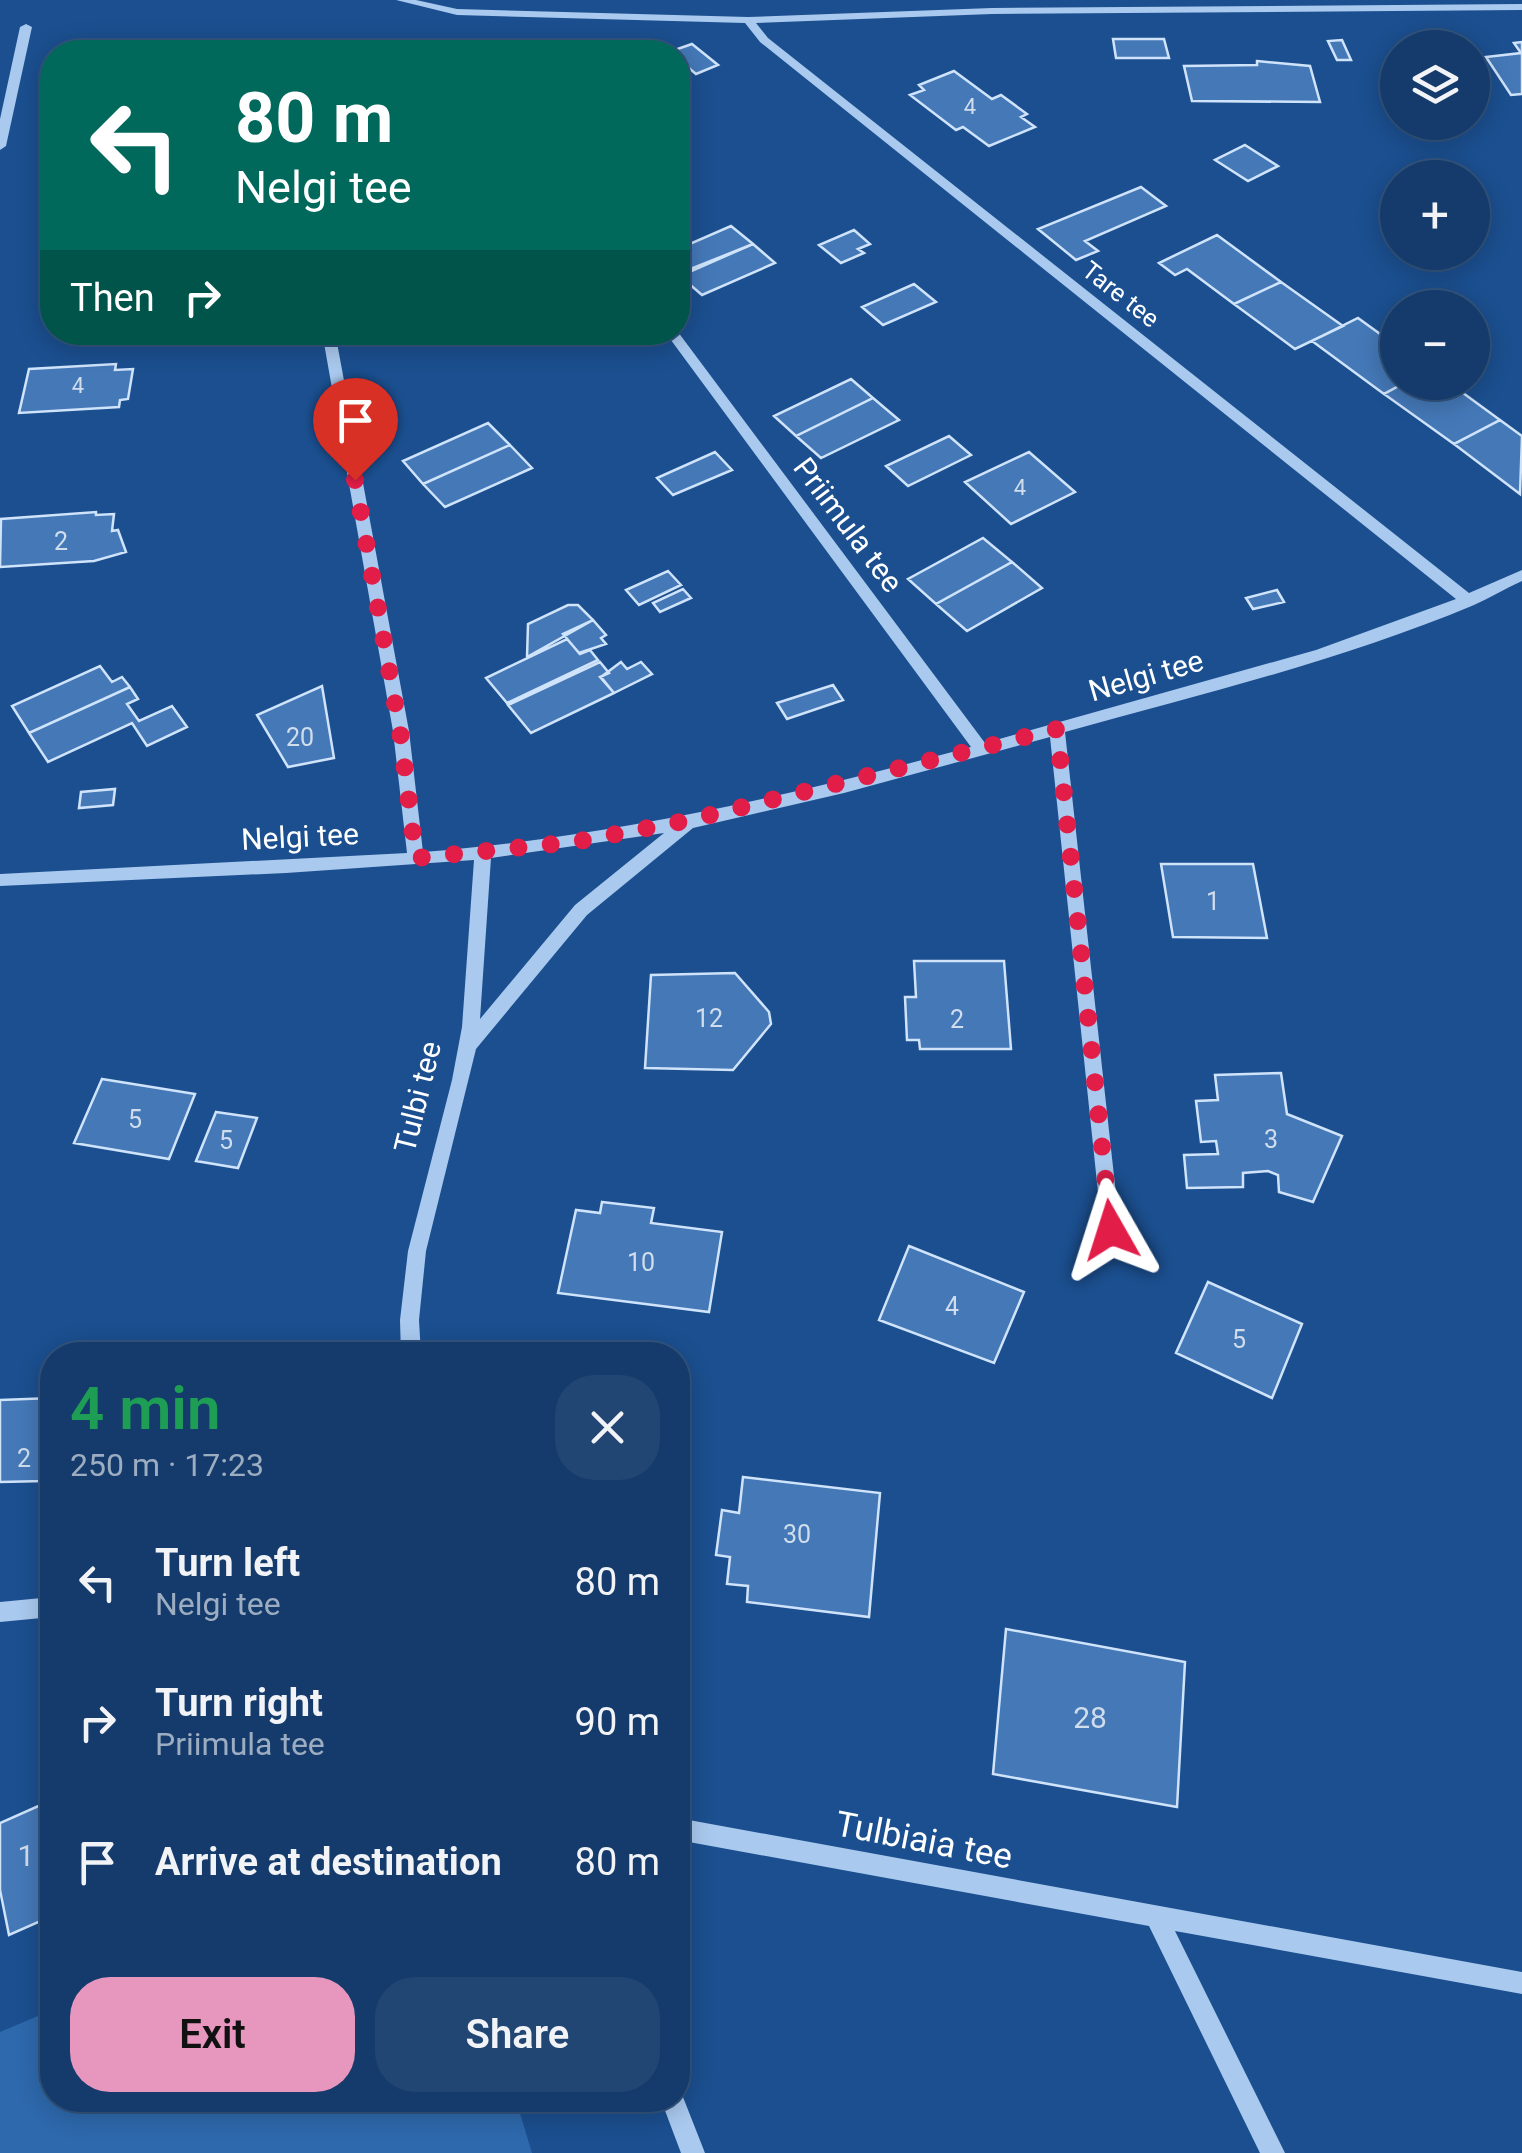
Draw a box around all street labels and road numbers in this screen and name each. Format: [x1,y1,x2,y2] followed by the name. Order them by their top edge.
[1076,255,1165,333] street label: Tare tee
[787,451,910,599] street label: Priimula tee
[1084,642,1207,709] street label: Nelgi tee
[240,816,360,857] street label: Nelgi tee
[387,1038,448,1156] street label: Tulbi tee
[832,1803,1016,1878] street label: Tulbiaia tee

